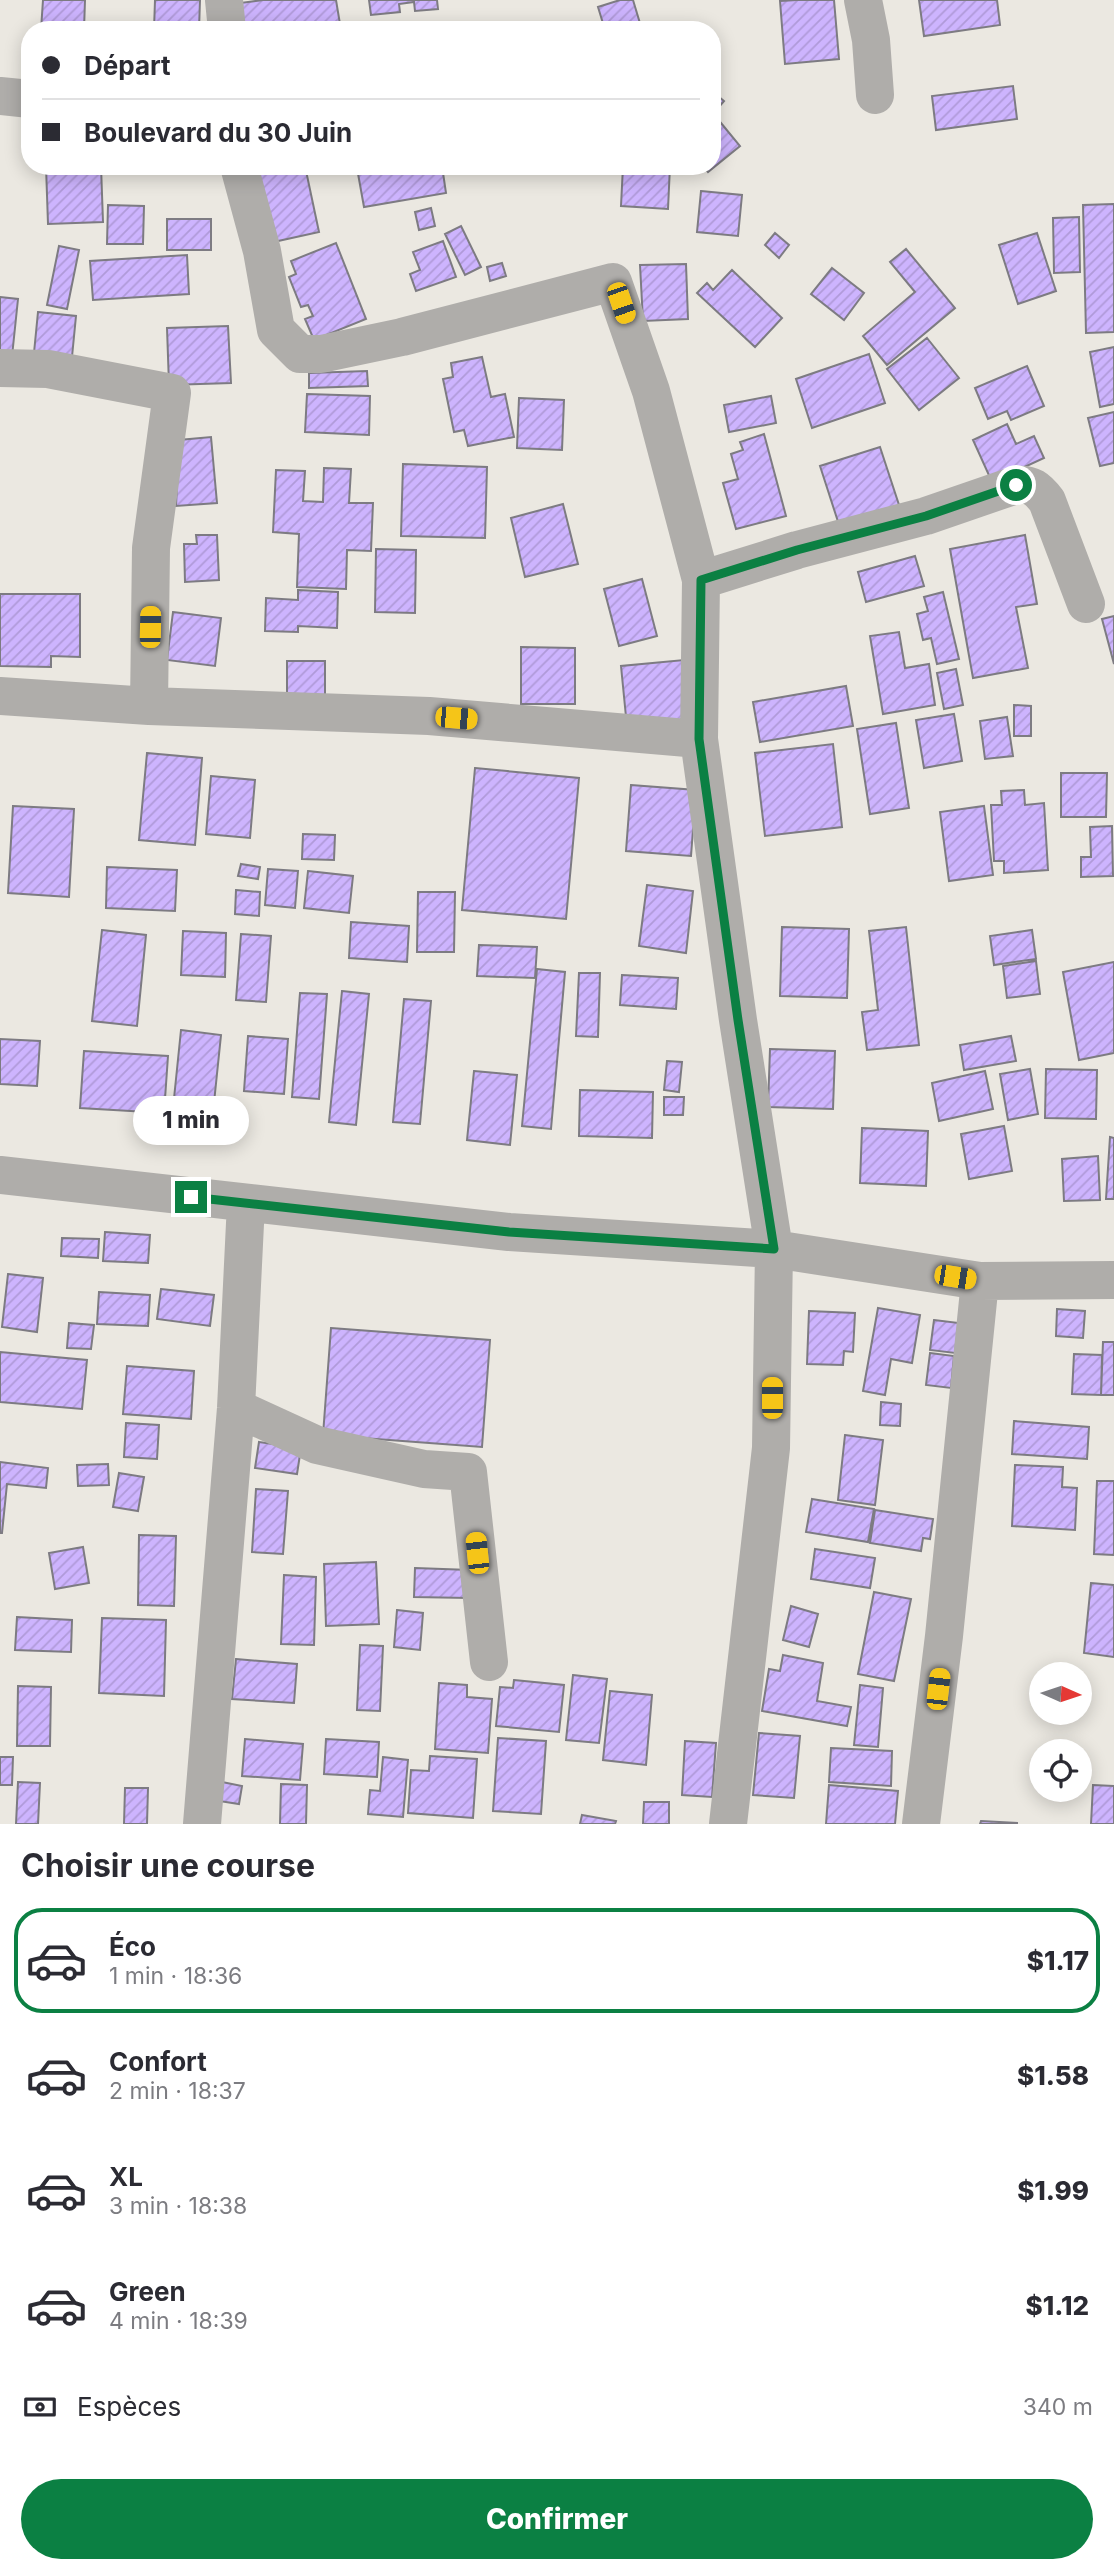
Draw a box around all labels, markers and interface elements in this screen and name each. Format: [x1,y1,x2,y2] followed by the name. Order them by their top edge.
[84,50,171,81] text: Départ
[84,117,352,148] text: Boulevard du 30 Juin
[605,280,638,326] car
[1000,469,1032,501] route start
[140,606,161,648] car
[435,706,478,730] car
[133,1096,249,1144] callout: 1 min
[162,1106,220,1134] text: 1 min
[175,1181,207,1213] route end
[933,1263,978,1291] car
[762,1377,783,1419] car
[465,1531,490,1575] car
[1029,1662,1092,1726] north arrow
[1029,1662,1092,1802] map controls
[926,1667,951,1711] car
[1029,1739,1092,1802] button: locate
[21,1846,315,1885] text: Choisir une course
[25,1929,88,1992] icon: car
[109,1931,156,1962] text: Éco
[1027,1945,1089,1976] text: $1.17
[109,1962,242,1990] text: 1 min · 18:36
[25,2044,88,2107] icon: car
[109,2046,207,2077] text: Confort
[1017,2060,1089,2091] text: $1.58
[109,2077,246,2105] text: 2 min · 18:37
[25,2159,88,2222] icon: car
[109,2161,143,2192] text: XL
[1017,2175,1089,2206] text: $1.99
[109,2192,247,2220] text: 3 min · 18:38
[25,2274,88,2337] icon: car
[109,2276,186,2307] text: Green
[1026,2290,1089,2321] text: $1.12
[109,2307,248,2335] text: 4 min · 18:39
[21,2388,59,2426] icon: cash
[77,2391,181,2422] text: Espèces
[1023,2393,1093,2421] text: 340 m
[21,2479,1093,2559] button: Confirmer

